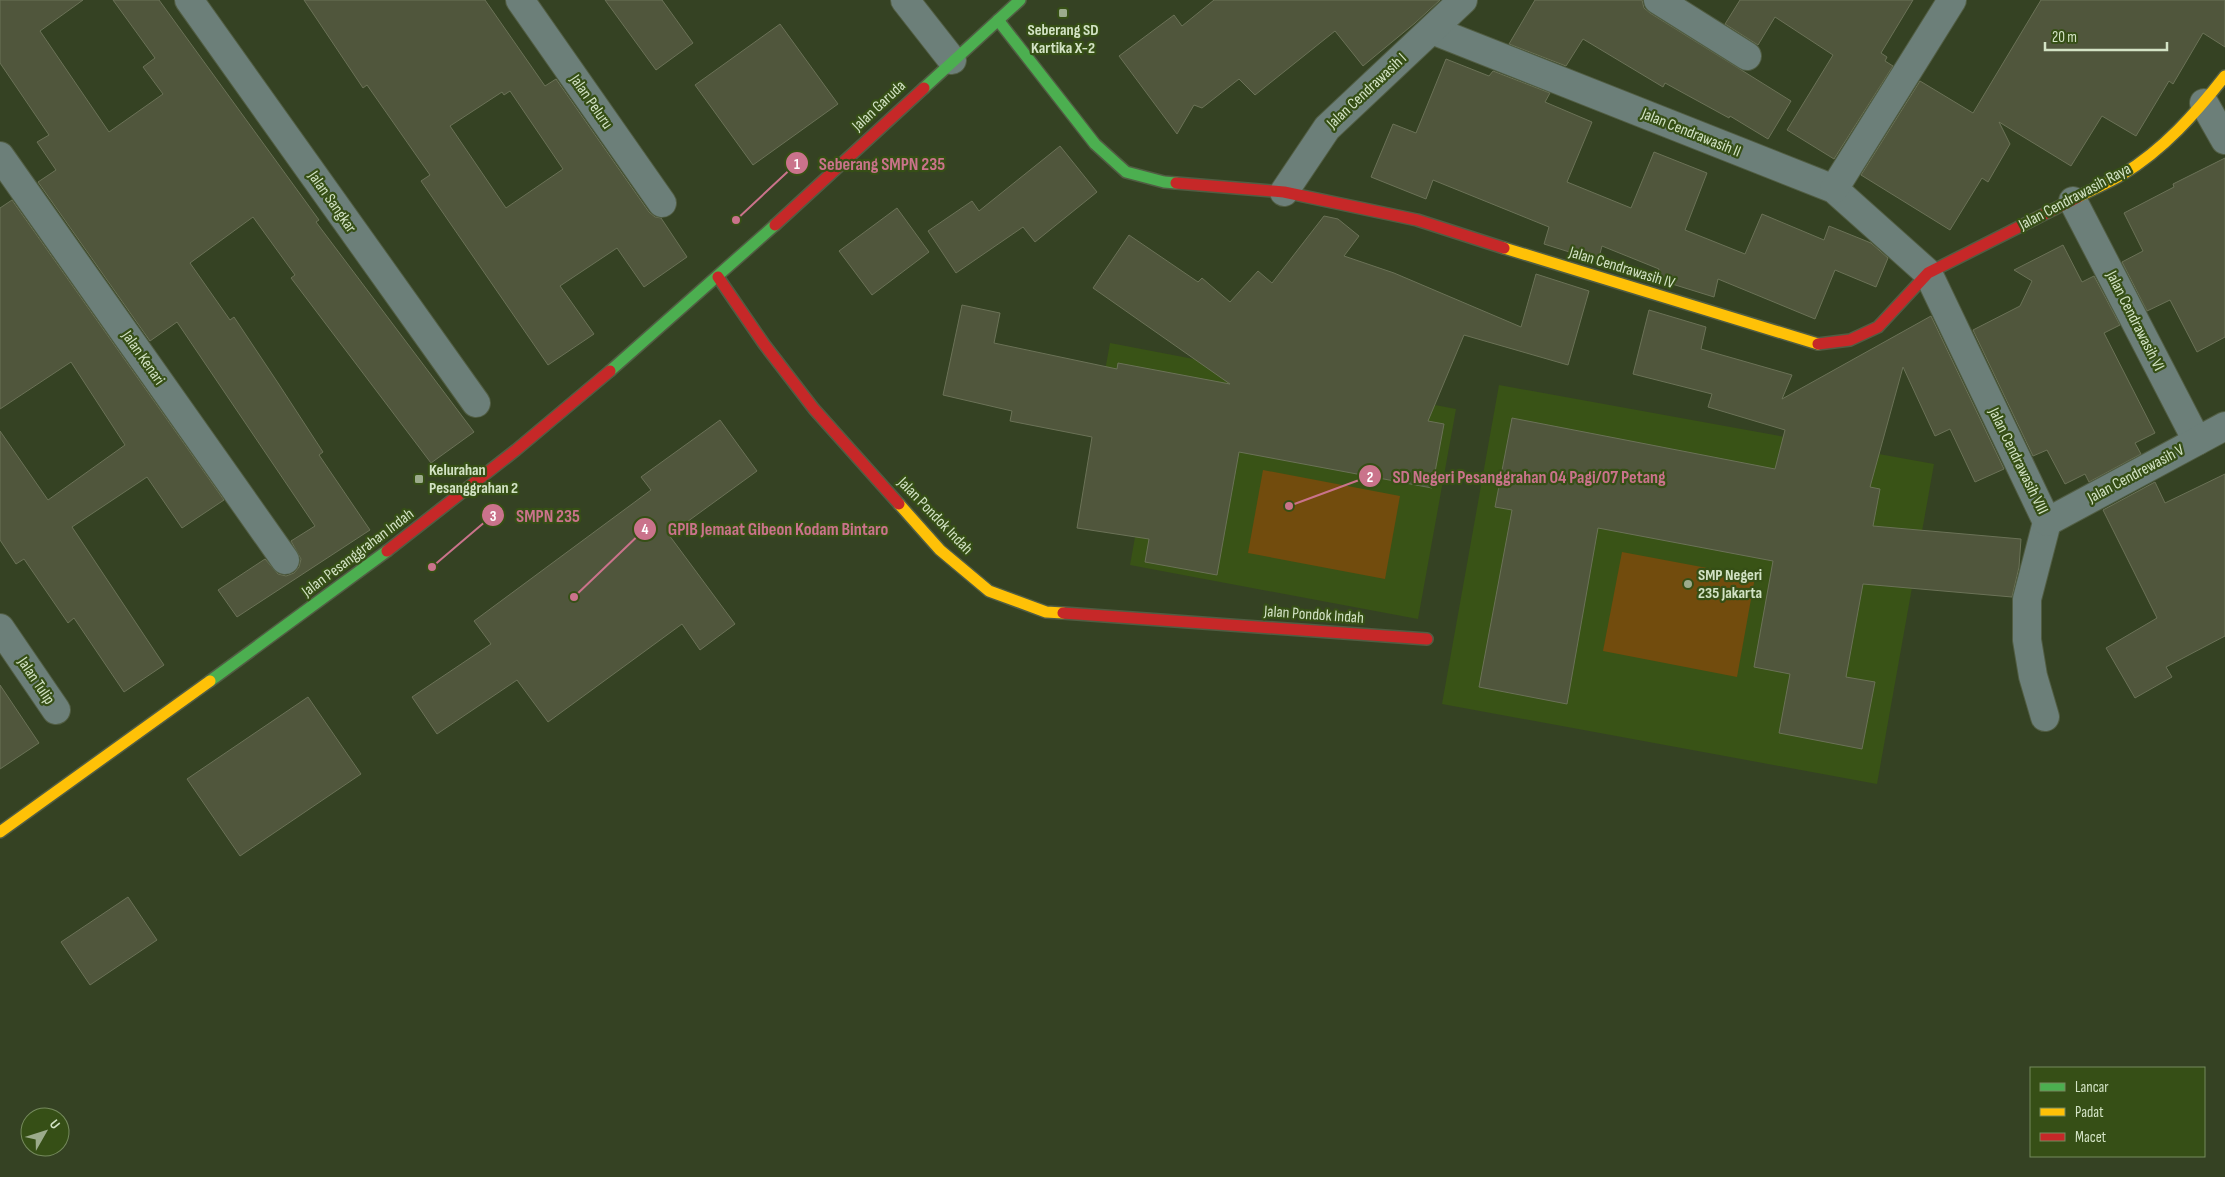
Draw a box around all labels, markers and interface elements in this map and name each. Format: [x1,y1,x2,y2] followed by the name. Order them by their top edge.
[1057,7,1069,19] marker: Seberang SD Kartika X-2
[2045,20,2168,52] scale bar
[1028,21,1098,58] place label: Seberang SD Kartika X-2
[2052,28,2077,47] text: 20 m
[1322,49,1411,133] street label: Jalan Cendrawasih I
[565,70,617,133] street label: Jalan Peluru
[848,76,910,136] street label: Jalan Garuda
[1638,104,1743,162] street label: Jalan Cendrawasih II
[784,147,956,180] callout: Seberang SMPN 235
[819,154,945,175] text: Seberang SMPN 235
[794,155,800,174] text: 1
[2015,159,2134,235] street label: Jalan Cendrawasih Raya
[303,167,360,237] street label: Jalan Sangkar
[1566,243,1678,293] street label: Jalan Cendrawasih IV
[2101,267,2168,374] street label: Jalan Cendrawasih VI
[117,326,169,389] street label: Jalan Kenari
[1984,404,2052,517] street label: Jalan Cendrawasih VIII
[2084,440,2188,508] street label: Jalan Cendrewasih V
[1357,460,1675,493] callout: SD Negeri Pesanggrahan 04 Pagi/07 Petang
[429,461,518,498] place label: Kelurahan Pesanggrahan 2
[1392,467,1666,488] text: SD Negeri Pesanggrahan 04 Pagi/07 Petang
[1367,468,1373,487] text: 2
[413,473,425,485] marker: Kelurahan Pesanggrahan 2
[893,473,977,559] street label: Jalan Pondok Indah
[481,499,590,532] callout: SMPN 235
[297,505,418,602] street label: Jalan Pesanggrahan Indah
[516,506,580,527] text: SMPN 235
[490,507,497,526] text: 3
[632,512,898,545] callout: GPIB Jemaat Gibeon Kodam Bintaro
[668,519,888,540] text: GPIB Jemaat Gibeon Kodam Bintaro
[642,520,649,539] text: 4
[1698,566,1762,603] place label: SMP Negeri 235 Jakarta
[1682,578,1694,590] marker: SMP Negeri 235 Jakarta
[1262,602,1365,628] street label: Jalan Pondok Indah
[13,653,59,708] street label: Jalan Tulip
[2030,1067,2205,1157] legend
[2075,1078,2109,1097] text: Lancar
[2075,1103,2104,1122] text: Padat
[20,1107,70,1157] north arrow
[46,1116,64,1132] text: U
[2075,1128,2107,1147] text: Macet

